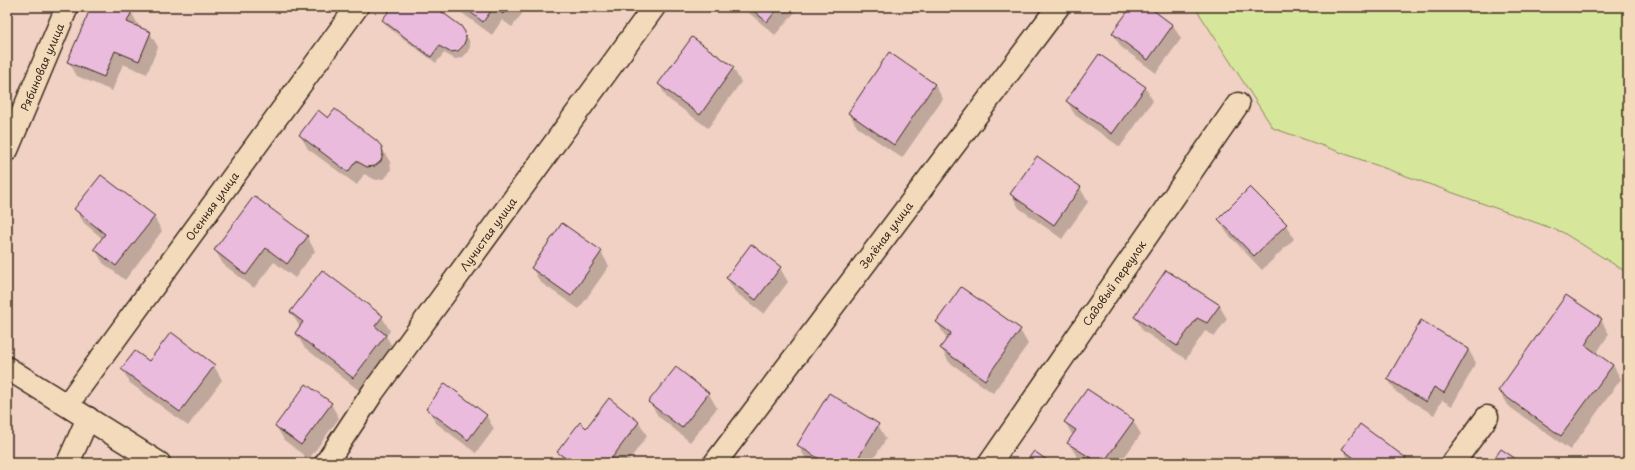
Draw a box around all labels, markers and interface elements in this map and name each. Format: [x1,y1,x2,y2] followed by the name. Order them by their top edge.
[16,20,68,114] street label: Рябиновая улица
[181,168,243,244] street label: Осенняя улица
[455,194,521,274] street label: Лучистая улица
[855,198,917,272] street label: Зелёная улица
[1078,236,1150,329] street label: Садовый переулок

